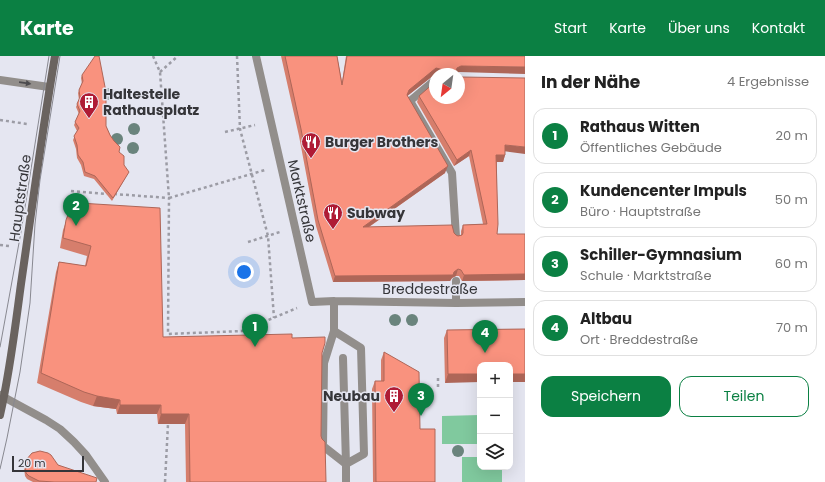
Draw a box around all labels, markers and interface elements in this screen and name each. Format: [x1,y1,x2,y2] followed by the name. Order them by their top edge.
[20,15,74,42] text: Karte
[554,18,587,38] text: Start
[609,18,646,38] text: Karte
[668,18,730,38] text: Über uns
[752,18,805,38] text: Kontakt
[429,68,465,104] north arrow
[541,70,640,94] text: In der Nähe
[727,72,809,91] text: 4 Ergebnisse
[19,80,31,86] one-way arrow
[103,84,199,120] place label: Haltestelle Rathausplatz
[78,91,100,119] building icon: Haltestelle Rathausplatz
[580,116,700,137] text: Rathaus Witten
[553,126,557,145] text: 1
[775,126,808,145] text: 20 m
[300,131,322,159] restaurant icon: Burger Brothers
[325,132,439,152] place label: Burger Brothers
[580,138,722,157] text: Öffentliches Gebäude
[4,153,36,243] street label: Hauptstraße
[283,158,321,245] street label: Marktstraße
[580,180,747,201] text: Kundencenter Impuls
[551,190,559,209] text: 2
[775,190,808,209] text: 50 m
[63,193,89,226] pin: 2
[322,202,344,230] restaurant icon: Subway
[580,202,701,221] text: Büro · Hauptstraße
[347,203,405,223] place label: Subway
[580,244,742,265] text: Schiller-Gymnasium
[551,254,559,273] text: 3
[775,254,808,273] text: 60 m
[234,262,254,282] your location
[580,266,711,285] text: Schule · Marktstraße
[382,279,478,299] street label: Breddestraße
[580,308,632,329] text: Altbau
[242,314,268,347] pin: 1
[551,318,559,337] text: 4
[776,318,808,337] text: 70 m
[472,320,498,353] pin: 4
[580,330,698,349] text: Ort · Breddestraße
[477,362,513,470] map controls
[477,362,513,398] button: +
[541,376,671,417] button: Speichern
[679,376,809,417] button: Teilen
[408,383,434,416] pin: 3
[383,385,405,413] building icon: Neubau
[323,386,380,406] place label: Neubau
[477,398,513,434] button: −
[477,434,513,470] button: layers
[12,454,84,473] scale bar
[18,455,46,471] text: 20 m

